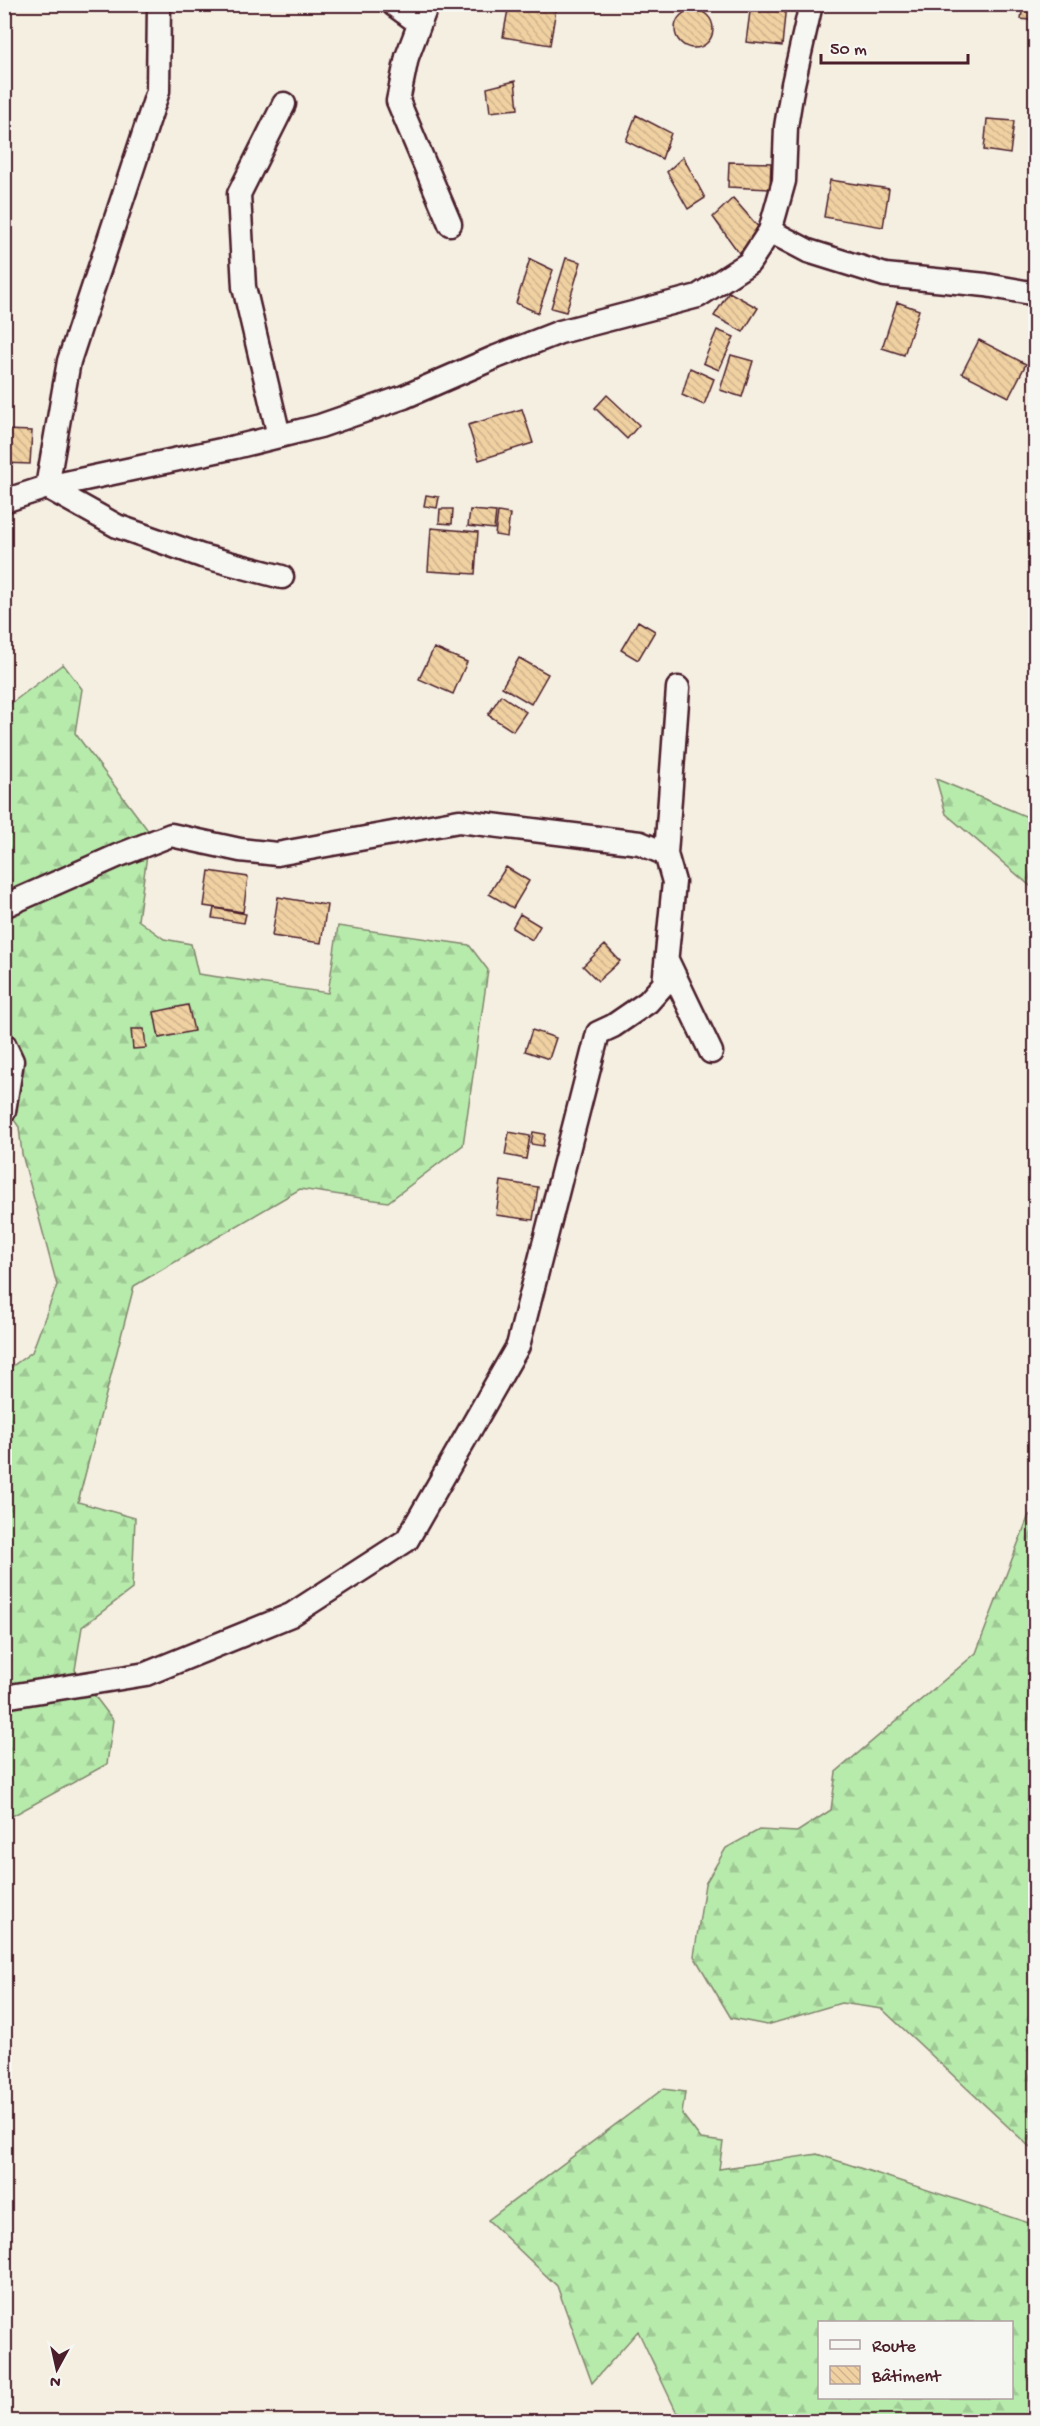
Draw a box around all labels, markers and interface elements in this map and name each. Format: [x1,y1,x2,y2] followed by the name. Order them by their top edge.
[821,27,968,65] scale bar
[830,40,867,61] text: 50 m
[818,2321,1013,2399] legend
[872,2337,917,2358] text: Route
[27,2339,87,2399] north arrow
[871,2367,942,2388] text: Bâtiment
[48,2370,62,2391] text: N

